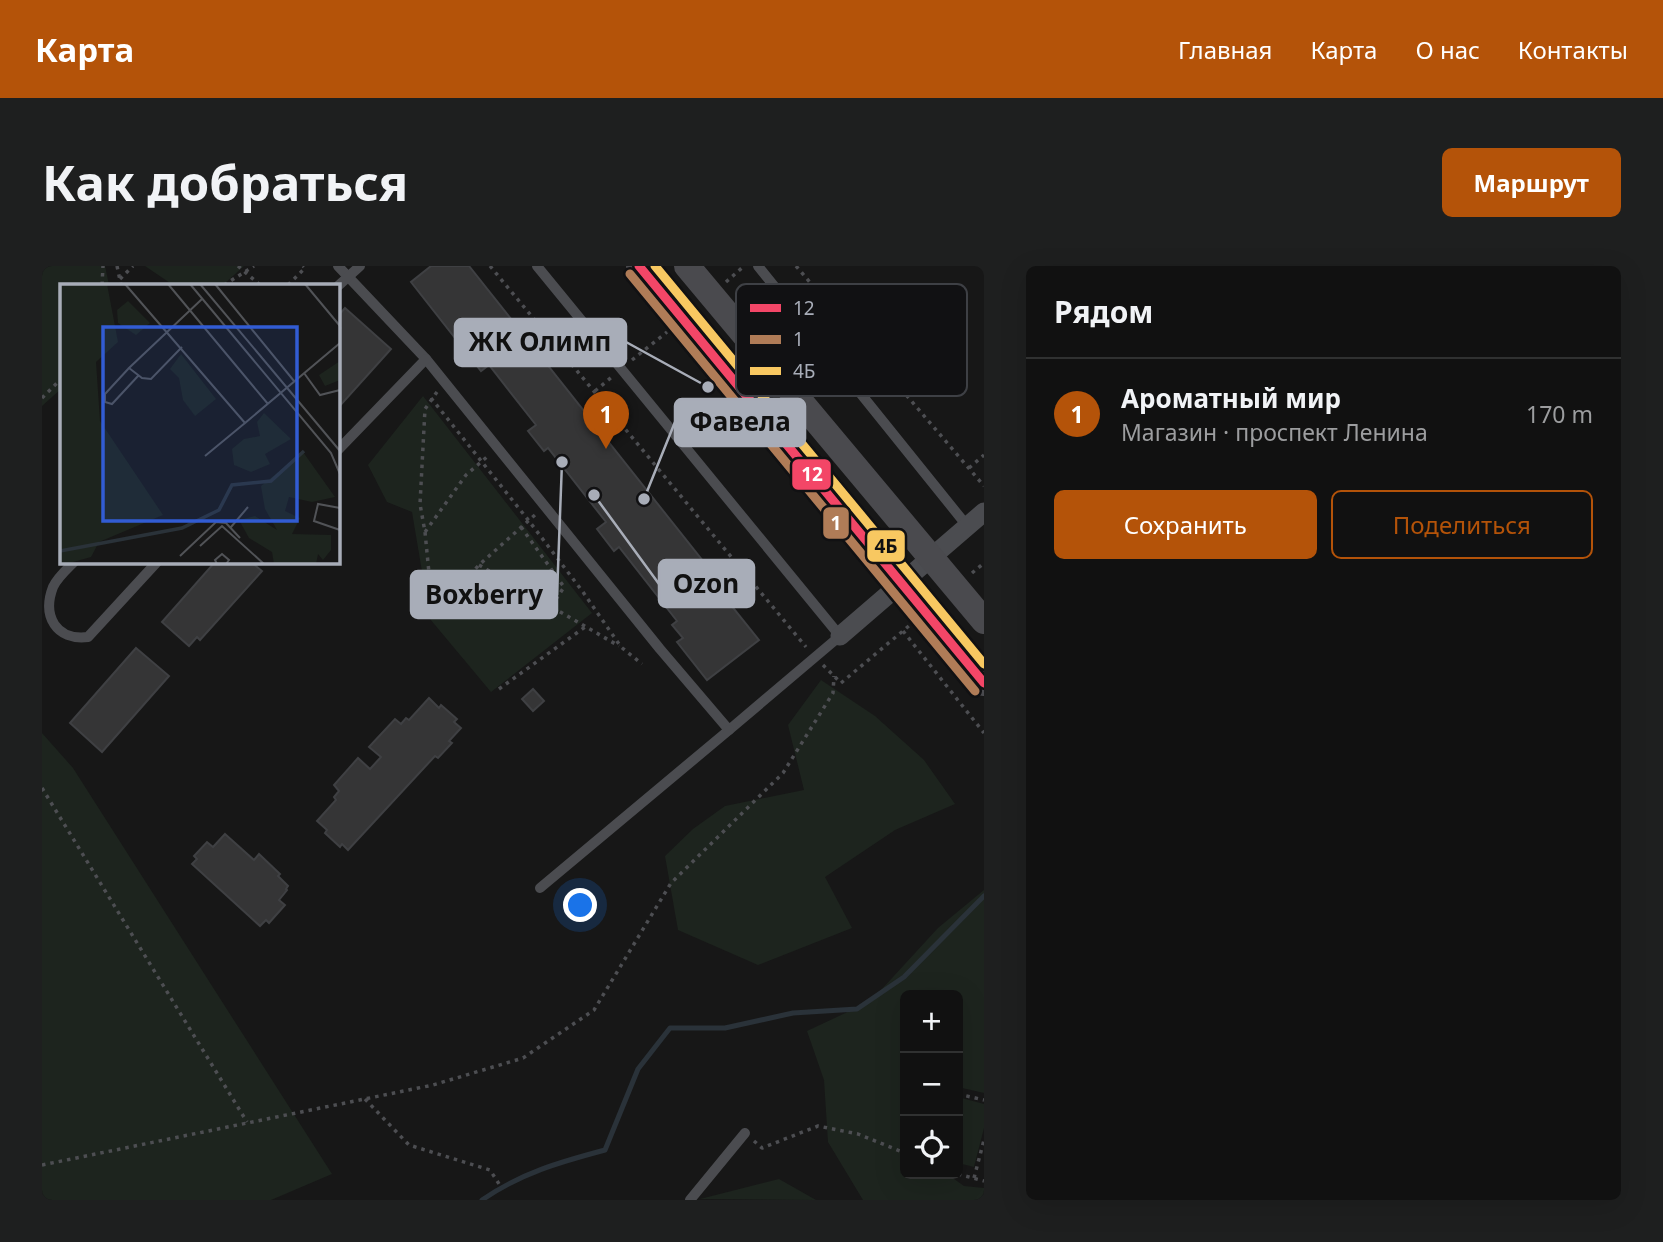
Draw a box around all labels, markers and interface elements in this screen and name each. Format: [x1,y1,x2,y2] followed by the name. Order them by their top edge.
[35,27,134,72] text: Карта
[1178,33,1272,66] text: Главная
[1310,33,1377,66] text: Карта
[1415,33,1480,66] text: О нас
[1518,33,1628,66] text: Контакты
[1442,148,1621,217] button: Маршрут
[42,149,408,215] text: Как добраться
[60,284,340,564] inset map
[736,284,967,396] legend
[1054,291,1153,332] text: Рядом
[793,295,815,321] text: 12
[455,319,626,366] callout: ЖК Олимп
[468,323,612,359] text: ЖК Олимп
[793,326,804,352] text: 1
[793,358,816,384] text: 4Б
[1121,380,1341,416] text: Ароматный мир
[583,391,629,449] pin: 1
[1070,398,1084,430] text: 1
[1526,398,1593,430] text: 170 m
[675,399,805,446] callout: Фавела
[689,403,791,439] text: Фавела
[1121,416,1428,448] text: Магазин · проспект Ленина
[791,458,832,491] line badge: 12
[801,461,823,487] text: 12
[1054,490,1317,559] button: Сохранить
[1331,490,1593,559] button: Поделиться
[822,506,850,540] line badge: 1
[831,510,841,536] text: 1
[866,529,906,563] line badge: 4Б
[874,533,898,559] text: 4Б
[659,560,754,607] callout: Ozon
[673,565,739,601] text: Ozon
[411,571,557,618] callout: Boxberry
[425,576,543,612] text: Boxberry
[563,888,597,922] your location
[900,990,963,1179] map controls
[900,990,963,1053] button: +
[900,1053,963,1116] button: −
[900,1116,963,1179] button: locate

